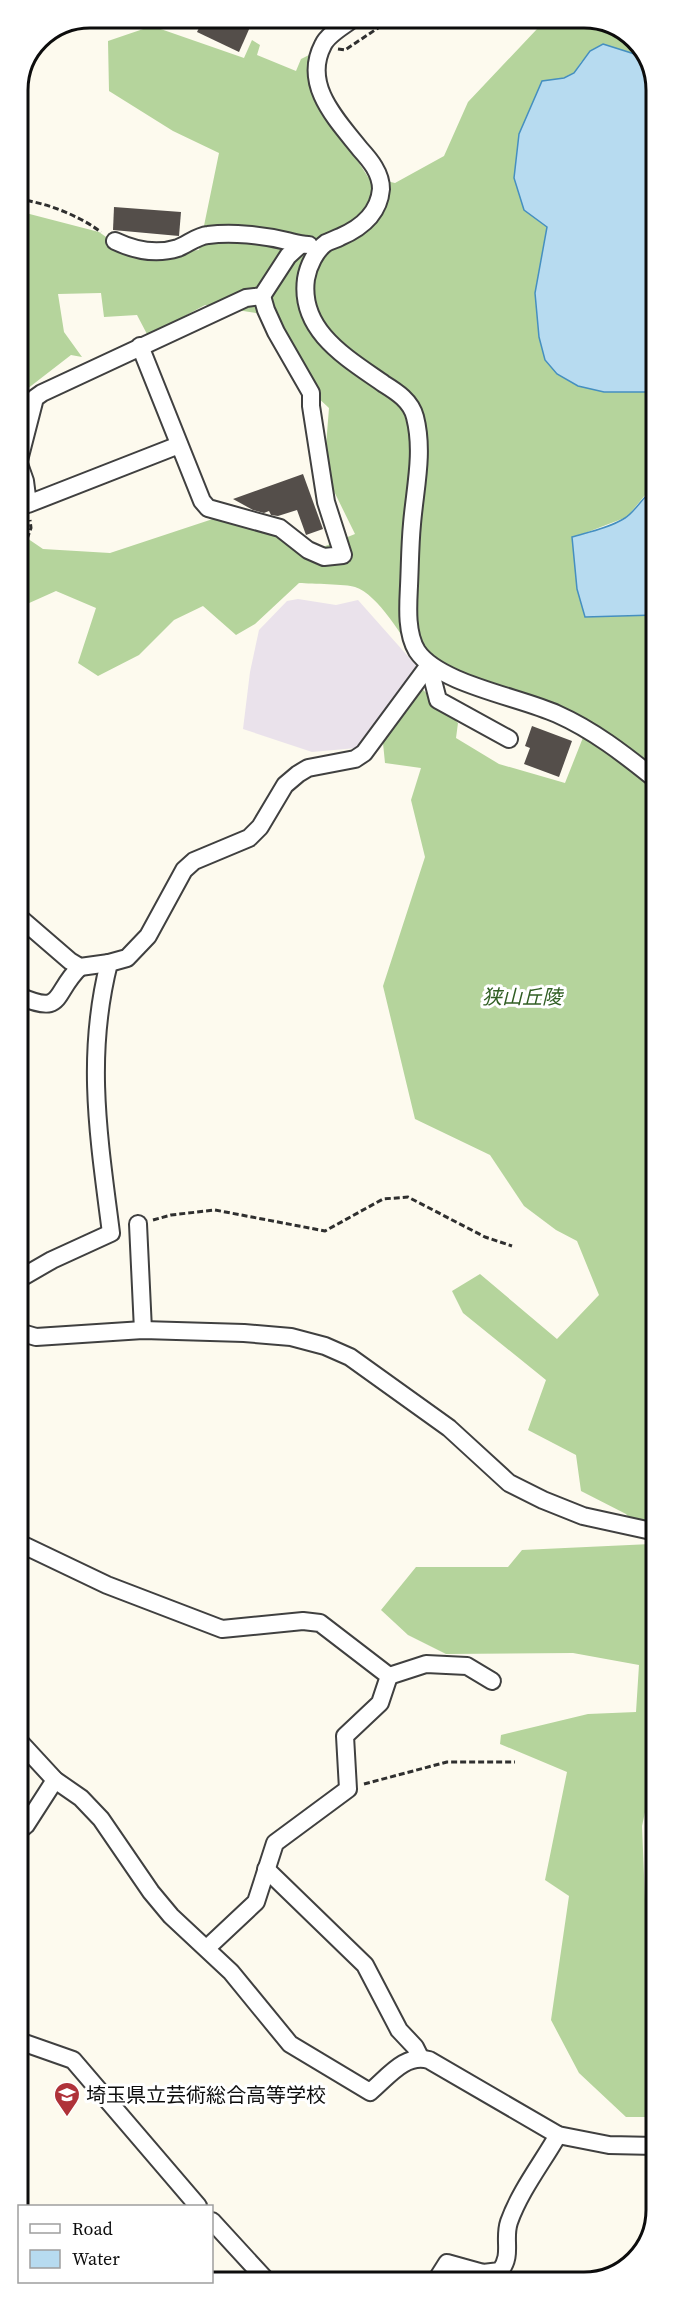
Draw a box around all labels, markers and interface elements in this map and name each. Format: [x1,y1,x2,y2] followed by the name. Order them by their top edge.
[482,983,565,1011] park label: 狭山丘陵
[52,2080,82,2118] school or university icon: 埼玉県立芸術総合高等学校
[86,2081,326,2109] place label: 埼玉県立芸術総合高等学校
[18,2205,213,2283] legend
[72,2216,113,2241] text: Road
[72,2246,120,2271] text: Water

